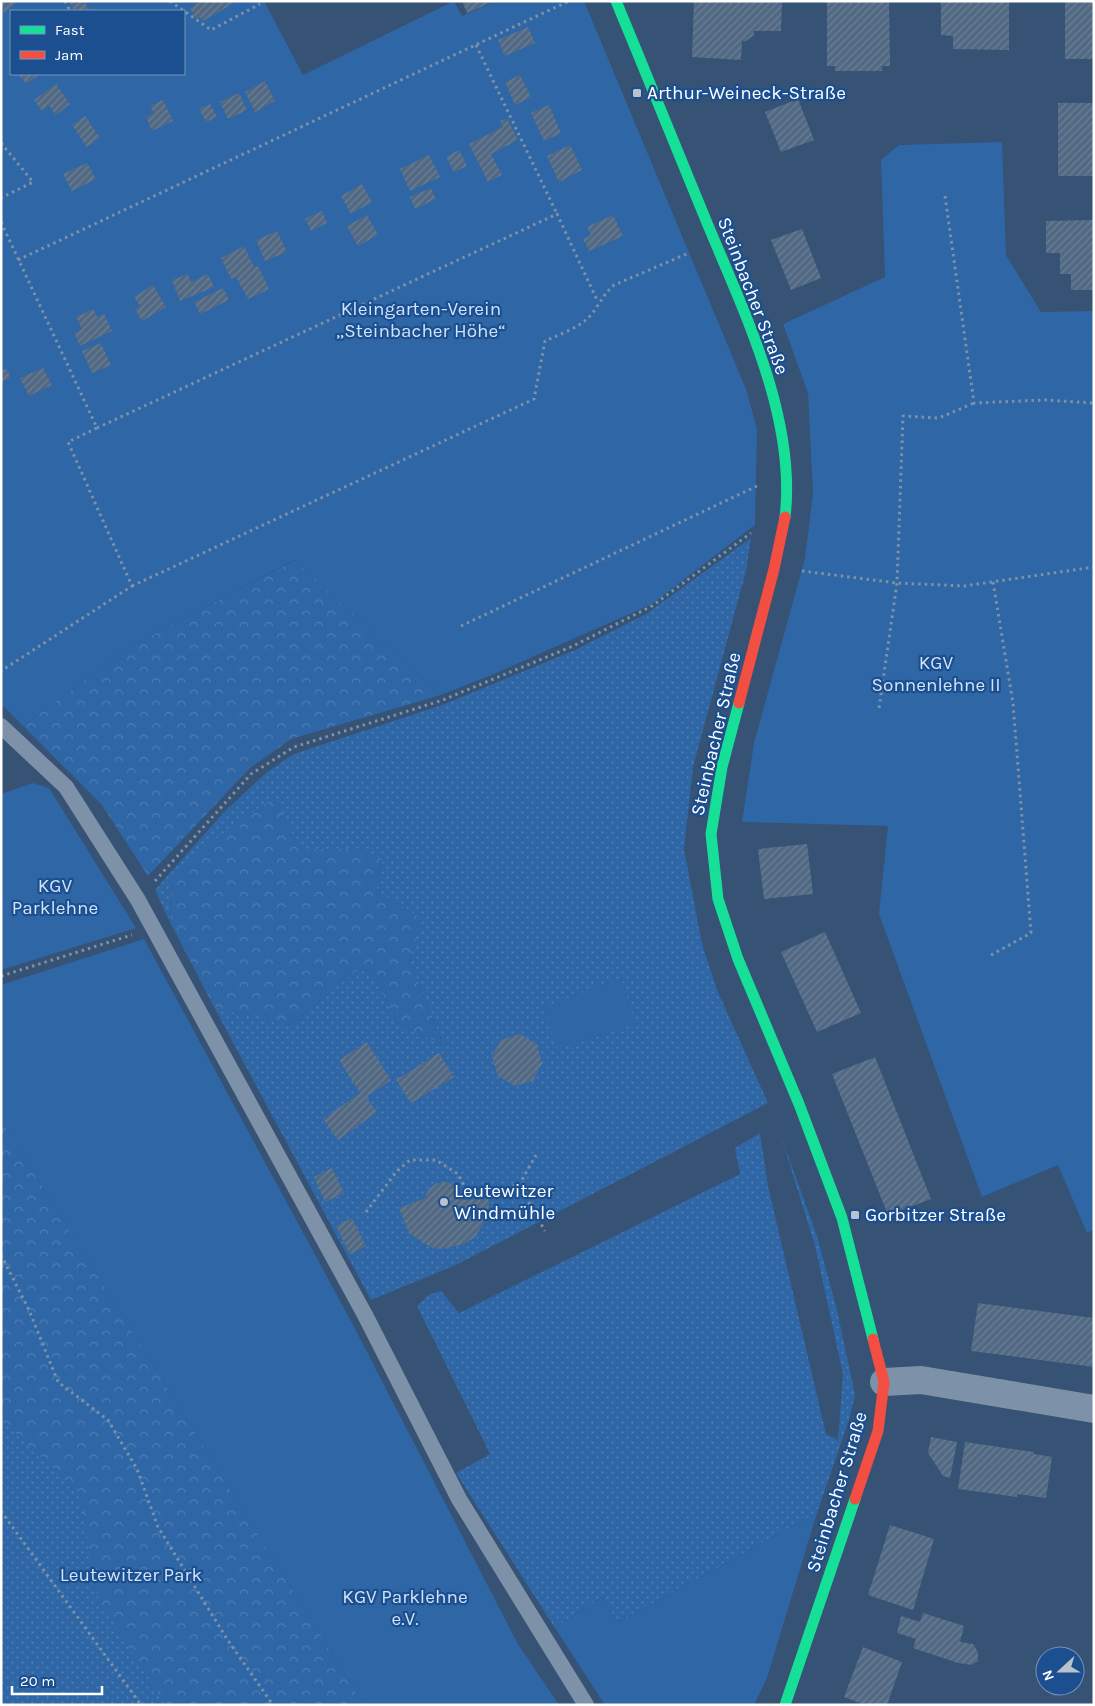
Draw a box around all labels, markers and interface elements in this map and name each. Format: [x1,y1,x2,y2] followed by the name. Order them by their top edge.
[10,10,185,75] legend
[55,21,85,39] text: Fast
[55,46,83,64] text: Jam
[647,82,846,104] place label: Arthur-Weineck-Straße
[631,87,643,99] marker: Arthur-Weineck-Straße
[713,214,793,378] street label: Steinbacher Straße
[336,298,506,342] park label: Kleingarten-Verein „Steinbacher Höhe“
[686,650,746,818] street label: Steinbacher Straße
[872,652,1000,696] park label: KGV Sonnenlehne II
[12,875,98,919] park label: KGV Parklehne
[454,1180,555,1224] place label: Leutewitzer Windmühle
[438,1196,450,1208] marker: Leutewitzer Windmühle
[865,1204,1006,1226] place label: Gorbitzer Straße
[849,1209,861,1221] marker: Gorbitzer Straße
[802,1409,872,1575] street label: Steinbacher Straße
[60,1564,202,1586] park label: Leutewitzer Park
[342,1586,468,1630] park label: KGV Parklehne e.V.
[1035,1646,1085,1696] north arrow
[12,1664,102,1696] scale bar
[1039,1668,1058,1683] text: N
[20,1672,55,1690] text: 20 m

